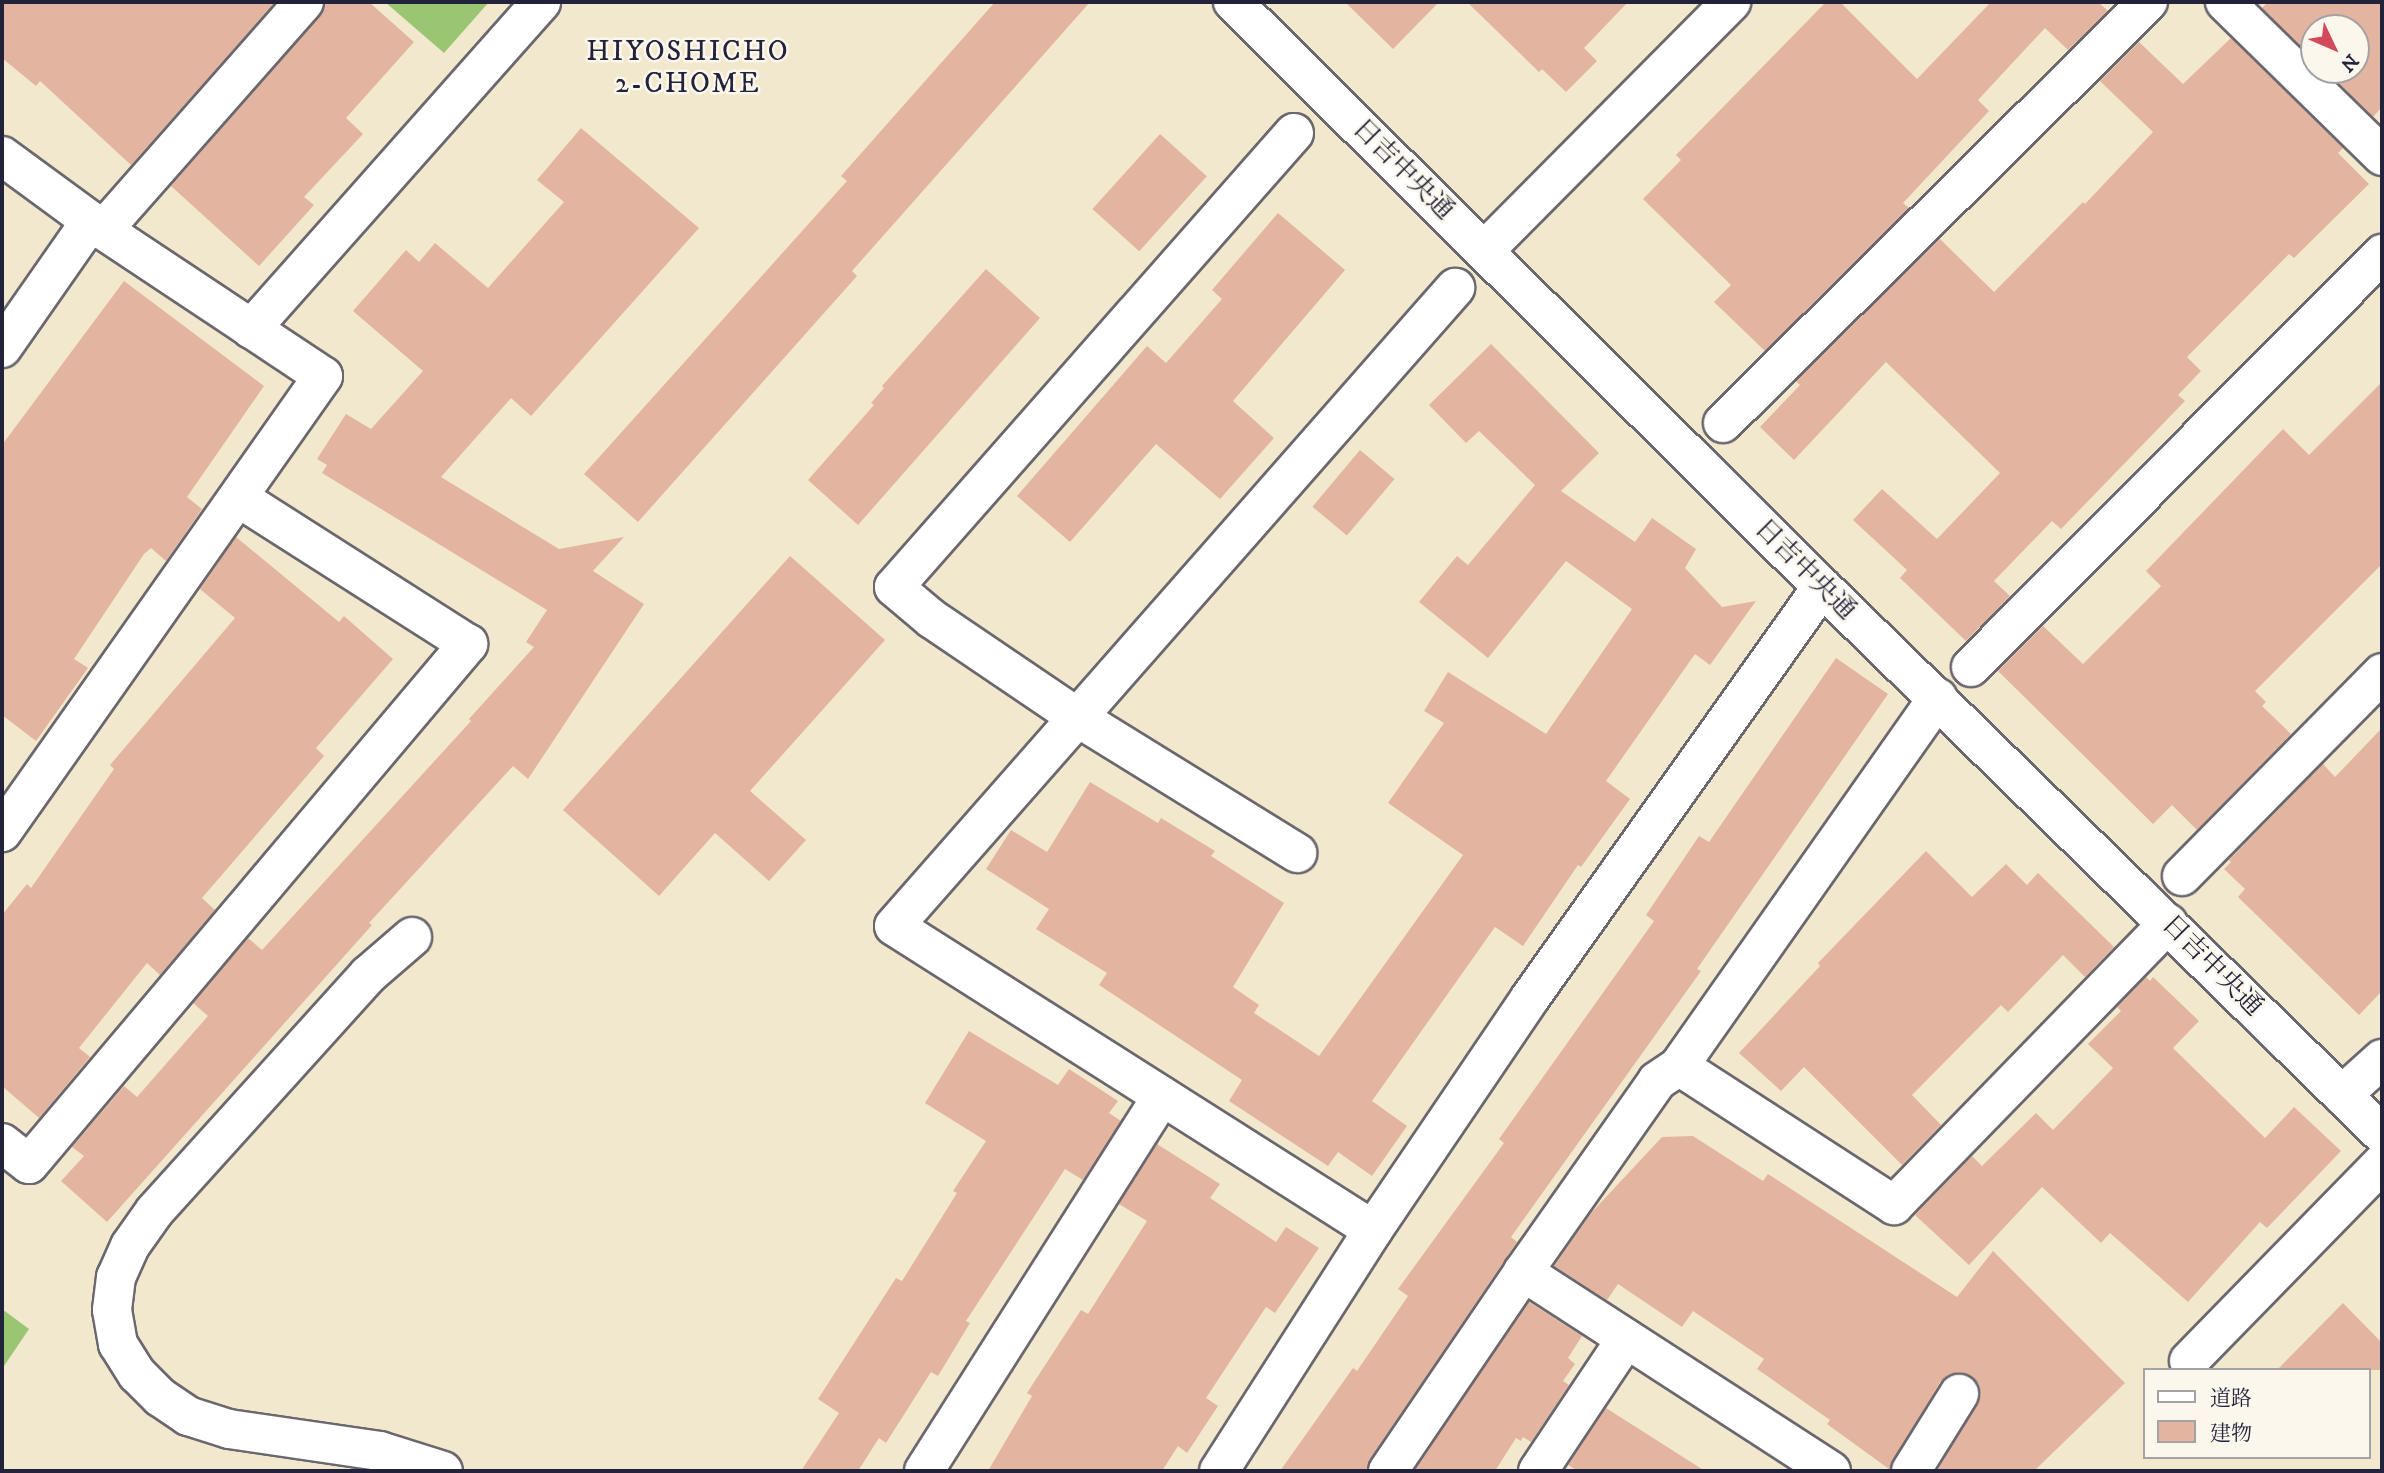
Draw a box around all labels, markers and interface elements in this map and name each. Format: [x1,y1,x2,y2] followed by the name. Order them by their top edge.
[2300,14,2370,84] north arrow
[588,35,788,101] district label: HIYOSHICHO 2-CHOME
[2335,49,2363,76] text: N
[1346,113,1460,227] street label: 日吉中央通
[1748,513,1862,627] street label: 日吉中央通
[2155,909,2269,1023] street label: 日吉中央通
[2142,1368,2370,1459] legend
[2210,1386,2252,1412] text: 道路
[2210,1421,2252,1447] text: 建物

